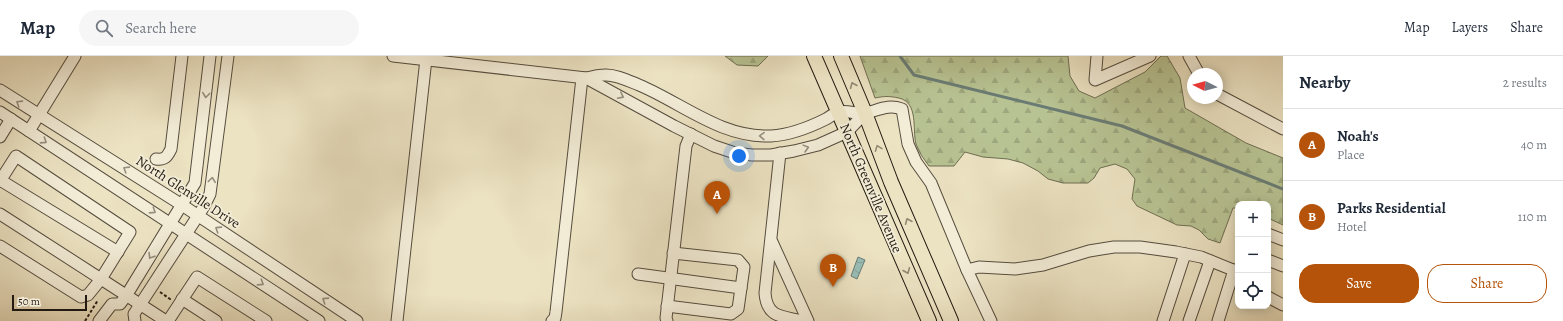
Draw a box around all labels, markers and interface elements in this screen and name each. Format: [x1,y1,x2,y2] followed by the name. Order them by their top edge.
[79,10,359,46] search box
[20,15,55,41] text: Map
[93,17,115,39] icon: search
[125,18,197,38] text: Search here
[1404,18,1430,37] text: Map
[1452,18,1488,37] text: Layers
[1510,18,1543,37] text: Share
[1187,68,1223,104] north arrow
[1299,71,1350,94] text: Nearby
[1503,74,1547,91] text: 2 results
[850,81,858,89] one-way arrow
[617,91,624,99] one-way arrow
[202,92,211,98] one-way arrow
[16,100,23,107] one-way arrow
[835,120,907,256] street label: North Greenville Avenue
[1337,126,1379,146] text: Noah's
[759,132,765,140] one-way arrow
[40,136,47,143] one-way arrow
[1308,136,1316,153] text: A
[1521,136,1547,153] text: 40 m
[803,144,810,153] one-way arrow
[874,144,882,151] one-way arrow
[729,146,749,166] your location
[1337,146,1365,163] text: Place
[132,151,244,233] street label: North Glenville Drive
[123,167,130,174] one-way arrow
[207,177,216,183] one-way arrow
[704,181,730,214] pin: A
[1337,198,1446,218] text: Parks Residential
[1235,201,1271,309] map controls
[1235,201,1271,237] button: +
[149,207,156,214] one-way arrow
[1308,208,1316,225] text: B
[1518,208,1547,225] text: 110 m
[904,218,912,225] one-way arrow
[1337,218,1366,235] text: Hotel
[215,226,222,234] one-way arrow
[1235,237,1271,273] button: −
[148,252,155,259] one-way arrow
[820,254,846,287] pin: B
[1299,264,1419,303] button: Save
[1427,264,1547,303] button: Share
[902,267,910,274] one-way arrow
[1235,273,1271,309] button: locate
[257,278,264,285] one-way arrow
[12,293,87,312] scale bar
[18,294,40,309] text: 50 m
[322,297,329,304] one-way arrow

